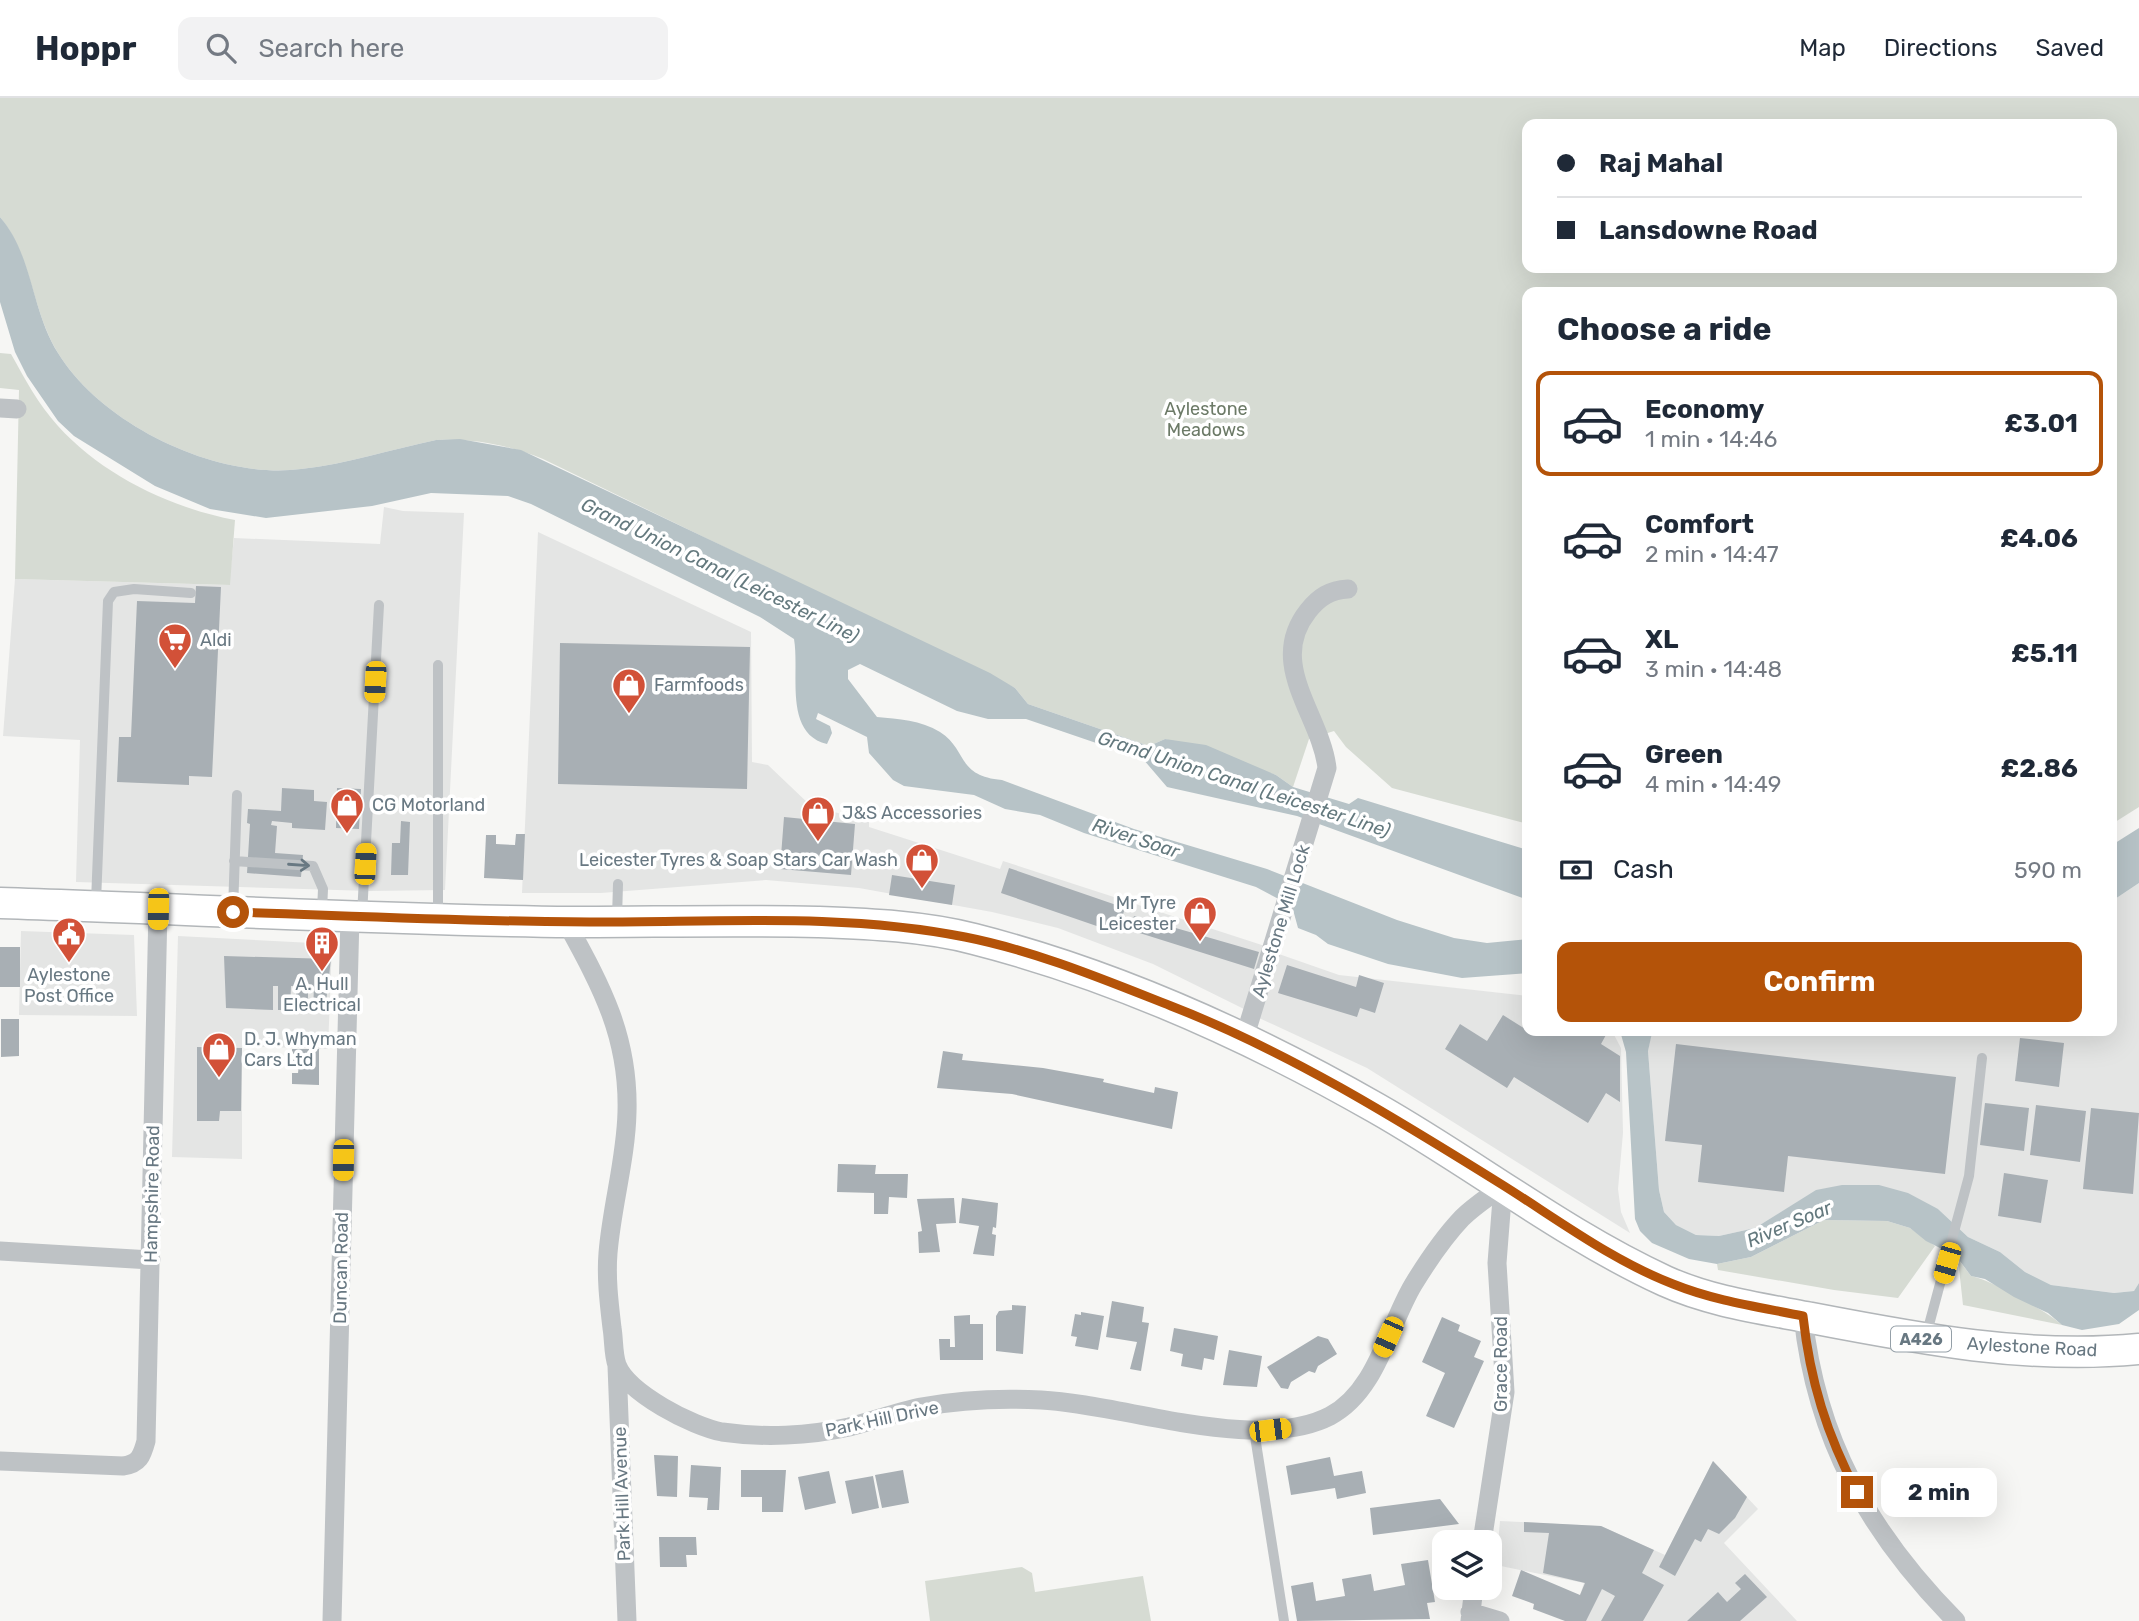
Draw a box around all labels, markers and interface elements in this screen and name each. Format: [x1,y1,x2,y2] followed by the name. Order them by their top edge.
[178,17,668,80] search box
[35,29,136,68] text: Hoppr
[202,29,240,67] icon: search
[258,33,404,64] text: Search here
[1799,34,1846,62] text: Map
[1884,34,1997,62] text: Directions
[2035,34,2104,62] text: Saved
[1599,148,1723,179] text: Raj Mahal
[1599,215,1818,246] text: Lansdowne Road
[1557,310,1771,348] text: Choose a ride
[1561,392,1624,455] icon: car
[1645,394,1764,425] text: Economy
[1164,398,1248,441] park label: Aylestone Meadows
[2004,408,2078,439] text: £3.01
[1645,425,1777,453] text: 1 min · 14:46
[577,493,863,648] water label: Grand Union Canal (Leicester Line)
[1561,507,1624,570] icon: car
[1645,509,1754,540] text: Comfort
[2000,523,2078,554] text: £4.06
[1645,540,1779,568] text: 2 min · 14:47
[156,621,194,670] supermarket icon: Aldi
[1561,622,1624,685] icon: car
[1645,624,1678,655] text: XL
[200,629,232,651] place label: Aldi
[2011,638,2078,669] text: £5.11
[1645,655,1782,683] text: 3 min · 14:48
[364,660,387,704] car
[610,666,648,715] shop icon: Farmfoods
[654,674,744,696] place label: Farmfoods
[1095,726,1394,842] water label: Grand Union Canal (Leicester Line)
[1561,737,1624,800] icon: car
[1645,739,1723,770] text: Green
[2001,753,2078,784] text: £2.86
[1645,770,1781,798] text: 4 min · 14:49
[328,786,366,835] shop icon: CG Motorland
[372,794,485,816] place label: CG Motorland
[799,794,837,843] shop icon: J&S Accessories
[842,802,982,824] place label: J&S Accessories
[1089,813,1183,863] water label: River Soar
[903,841,941,890] shop icon: Leicester Tyres & Soap Stars Car Wash
[1247,841,1315,1000] street label: Aylestone Mill Lock
[354,842,377,886] car
[579,849,898,871] place label: Leicester Tyres & Soap Stars Car Wash
[1557,851,1595,889] icon: cash
[1613,854,1674,885] text: Cash
[2014,856,2082,884] text: 590 m
[287,859,310,872] one-way arrow
[148,888,169,930] car
[1098,892,1176,935] place label: Mr Tyre Leicester
[1181,894,1219,943] shop icon: Mr Tyre Leicester
[217,896,249,928] route start
[50,915,88,964] public building icon: Aylestone Post Office
[303,924,341,973] building icon: A. Hull Electrical
[1557,942,2082,1022] button: Confirm
[24,964,114,1007] place label: Aylestone Post Office
[283,973,361,1016] place label: A. Hull Electrical
[244,1028,357,1071] place label: D. J. Whyman Cars Ltd
[200,1030,238,1079] shop icon: D. J. Whyman Cars Ltd
[140,1125,164,1263] street label: Hampshire Road
[333,1139,354,1181] car
[1743,1195,1836,1252] water label: River Soar
[329,1212,353,1324] street label: Duncan Road
[1932,1240,1963,1286] car
[1370,1314,1407,1360] car
[1490,1316,1512,1412] street label: Grace Road
[1891,1326,1951,1352] road number: A426
[1966,1333,2098,1361] street label: Aylestone Road
[823,1396,941,1442] street label: Park Hill Drive
[1248,1417,1293,1443] car
[609,1426,635,1562] street label: Park Hill Avenue
[1882,1468,1997,1516] callout: 2 min
[1841,1476,1873,1508] route end
[1908,1478,1970,1506] text: 2 min
[1432,1530,1502,1600] map controls
[1432,1530,1502,1600] button: layers

